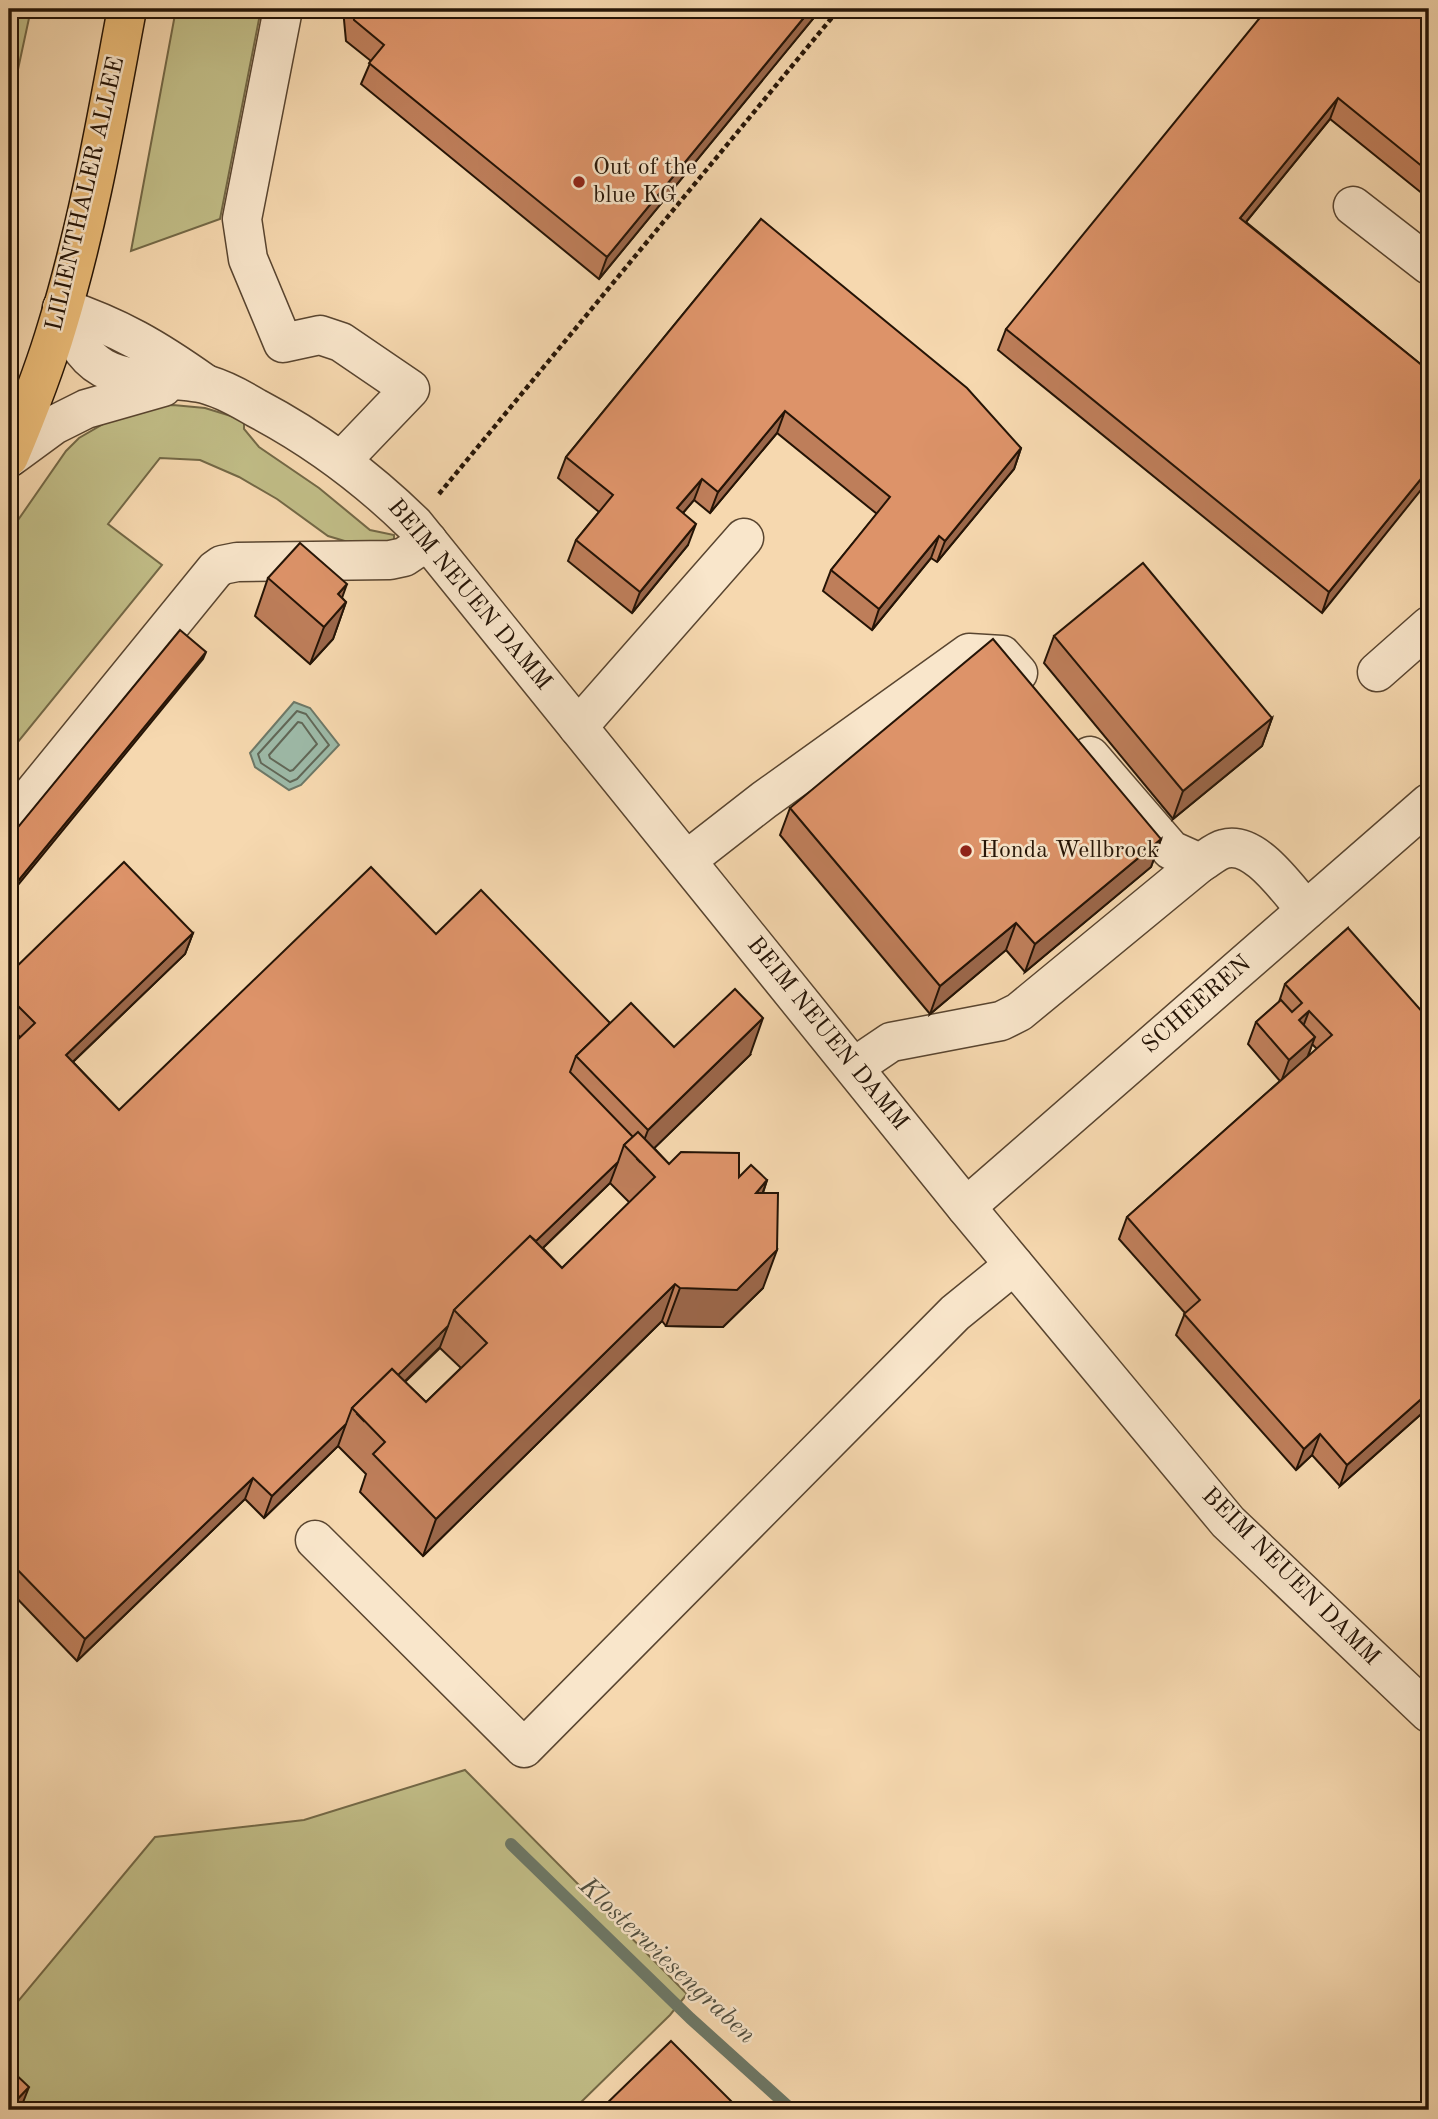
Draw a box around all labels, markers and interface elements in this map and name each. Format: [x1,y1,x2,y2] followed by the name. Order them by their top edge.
[43,55,129,333] street label: LILIENTHALER ALLEE
[593,156,697,208] place label: Out of the blue KG
[571,174,587,190] marker: Out of the blue KG
[382,495,556,695] street label: BEIM NEUEN DAMM
[980,839,1159,863] place label: Honda Wellbrock
[958,843,974,859] marker: Honda Wellbrock
[742,933,912,1135] street label: BEIM NEUEN DAMM
[1138,952,1256,1058] street label: SCHEEREN
[1196,1483,1384,1671] street label: BEIM NEUEN DAMM
[573,1872,760,2049] water label: Klosterwiesengraben

